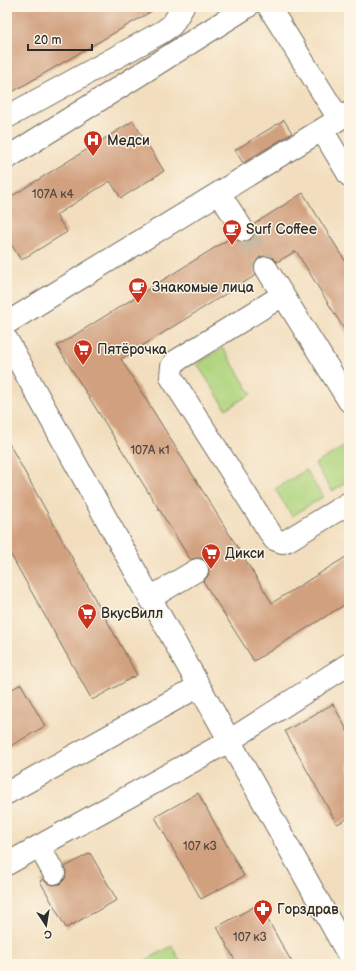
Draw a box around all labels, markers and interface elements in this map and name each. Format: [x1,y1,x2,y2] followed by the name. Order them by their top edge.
[28,26,92,52] scale bar
[34,33,61,48] text: 20 m
[82,129,104,157] hospital icon: Медси
[107,132,150,149] place label: Медси
[32,187,75,202] house number: 107А к4
[221,218,243,246] cafe icon: Surf Coffee
[246,221,317,238] place label: Surf Coffee
[127,276,149,304] cafe icon: Знакомые лица
[152,279,255,296] place label: Знакомые лица
[72,338,94,366] supermarket icon: Пятёрочка
[97,341,168,358] place label: Пятёрочка
[130,443,170,458] house number: 107А к1
[200,542,222,570] supermarket icon: Дикси
[225,545,265,562] place label: Дикси
[76,602,98,630] supermarket icon: ВкусВилл
[101,605,163,622] place label: ВкусВилл
[183,839,217,854] house number: 107 к3
[252,898,274,926] pharmacy icon: Горздрав
[277,901,339,918] place label: Горздрав
[26,905,66,945] north arrow
[43,927,53,942] text: С
[233,930,267,945] house number: 107 к3

